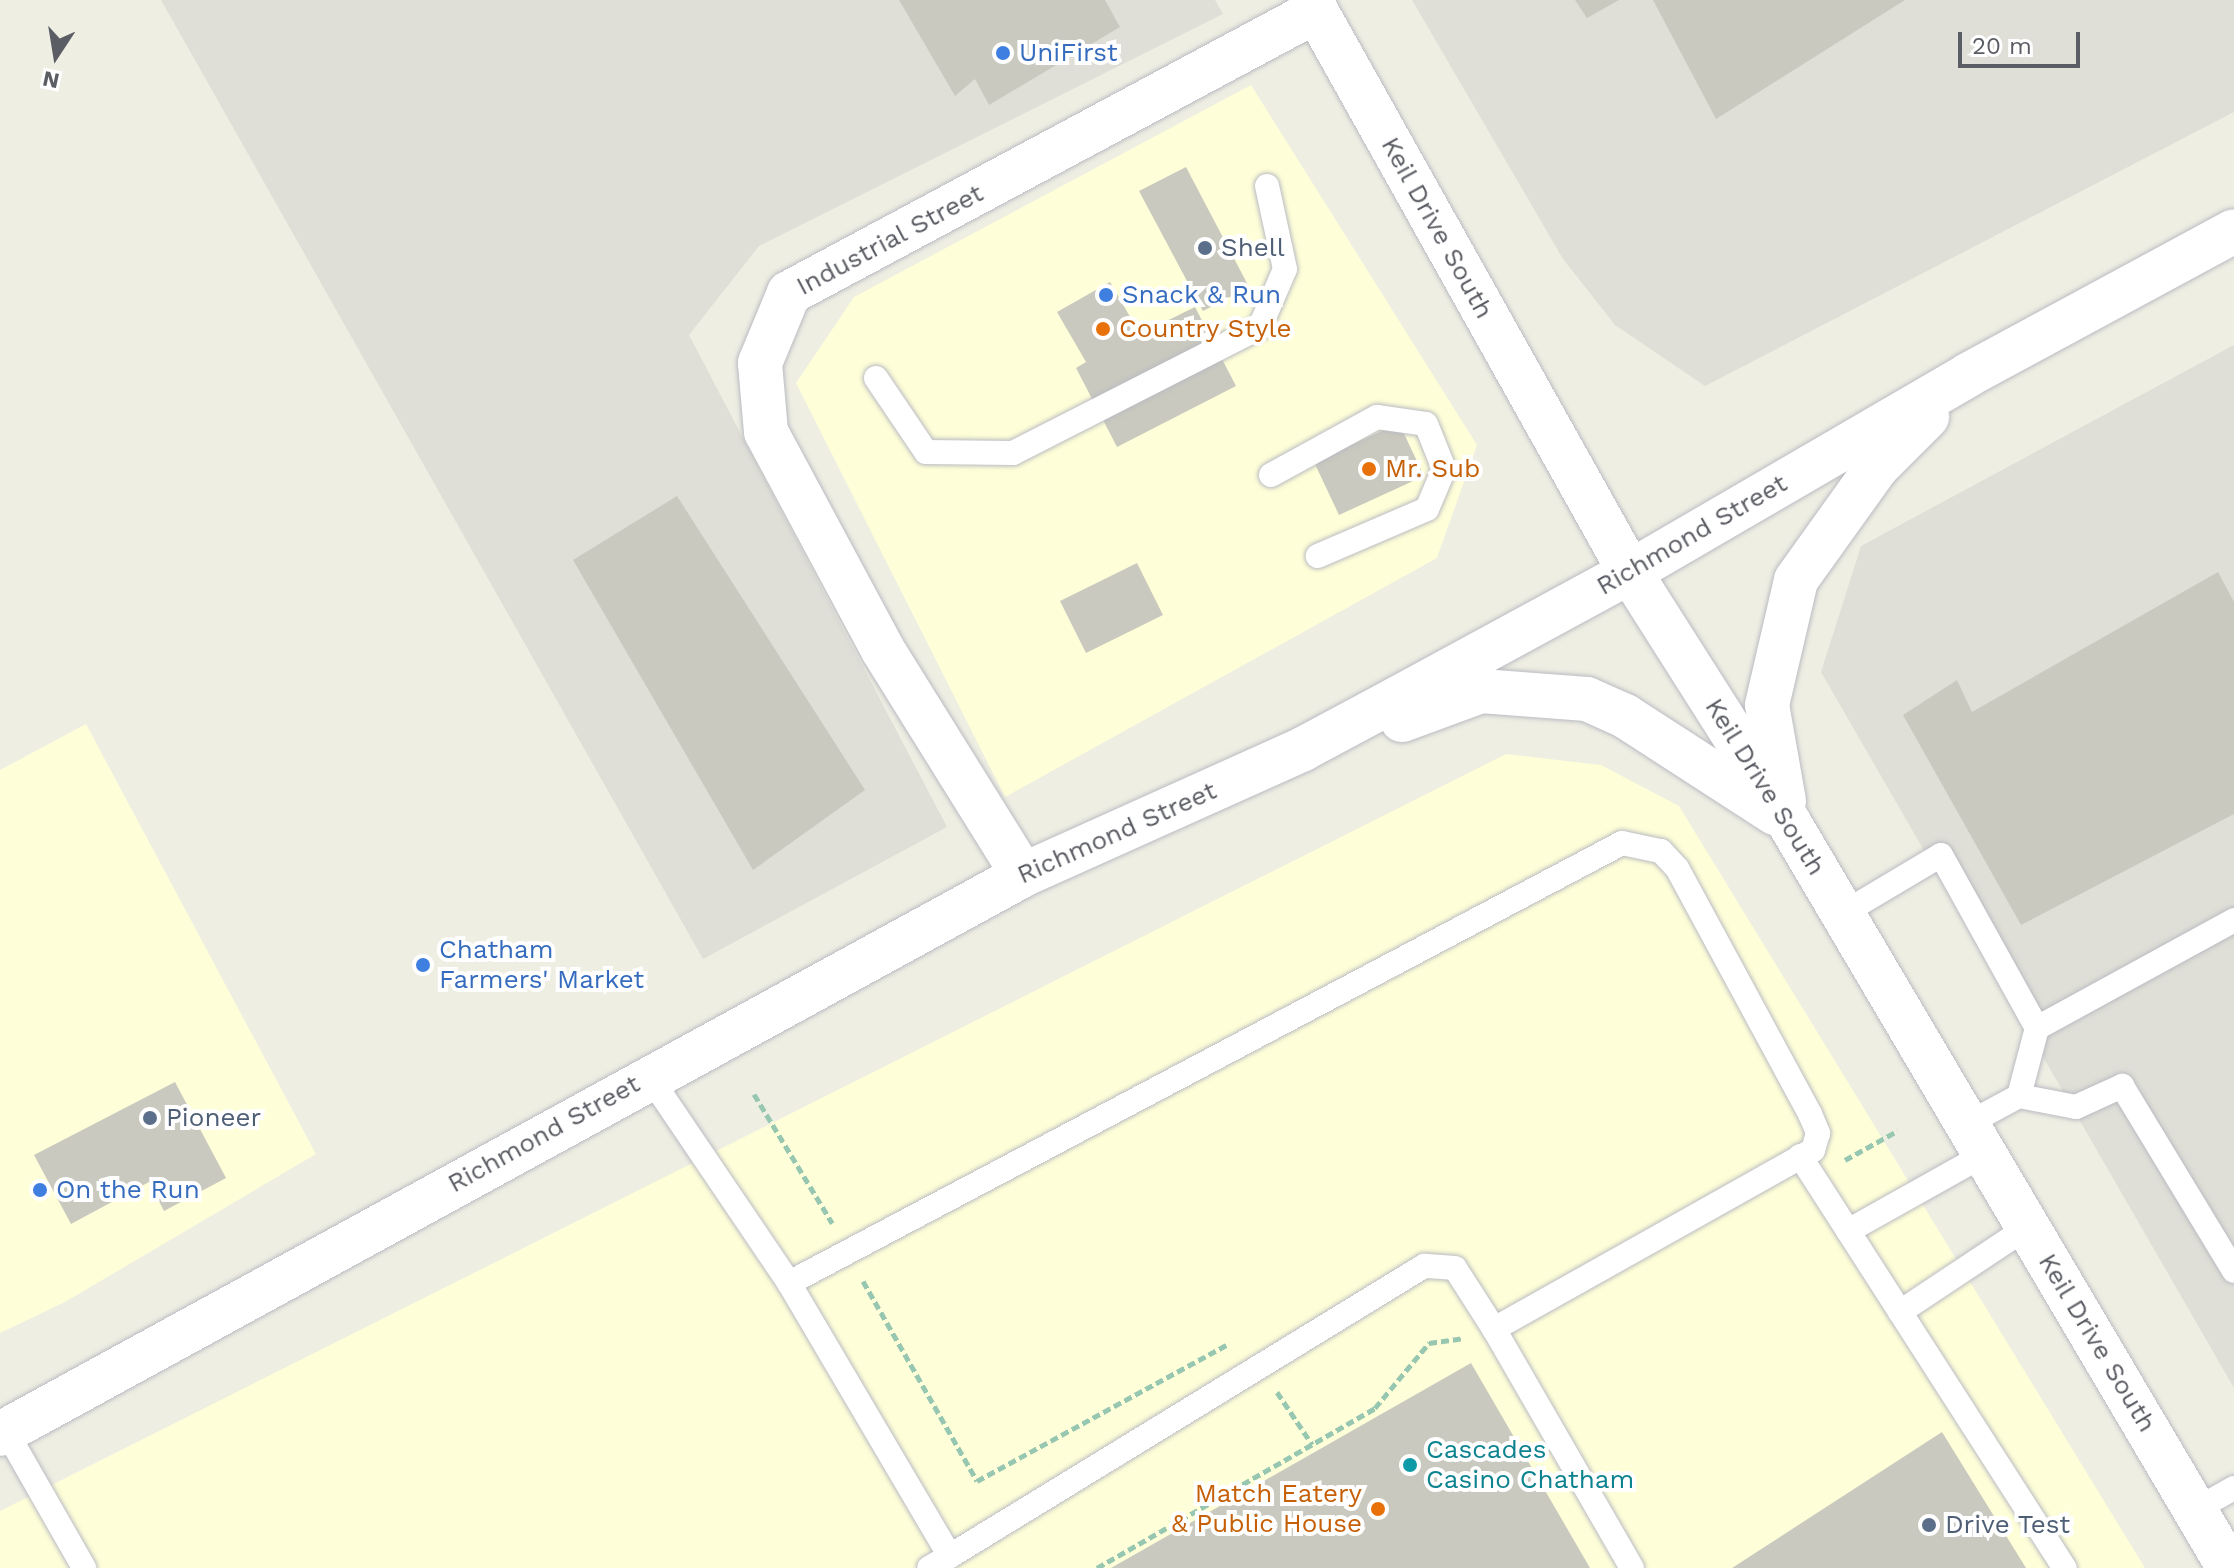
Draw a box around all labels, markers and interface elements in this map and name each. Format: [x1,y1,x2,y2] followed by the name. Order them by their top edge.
[16,16,96,96] north arrow
[1962,16,2084,66] scale bar
[1972,32,2032,60] text: 20 m
[1019,37,1118,69] place label: UniFirst
[994,44,1012,62] marker: UniFirst
[40,66,61,94] text: N
[1374,131,1500,325] street label: Keil Drive South
[791,177,989,303] street label: Industrial Street
[1221,232,1285,264] place label: Shell
[1196,239,1214,257] marker: Shell
[1122,279,1282,311] place label: Snack & Run
[1097,286,1115,304] marker: Snack & Run
[1119,313,1292,345] place label: Country Style
[1094,320,1112,338] marker: Country Style
[1385,453,1480,485] place label: Mr. Sub
[1360,460,1378,478] marker: Mr. Sub
[1591,468,1793,602] street label: Richmond Street
[1698,692,1832,882] street label: Keil Drive South
[1013,775,1221,891] street label: Richmond Street
[439,934,644,996] place label: Chatham Farmers' Market
[414,956,432,974] marker: Chatham Farmers' Market
[443,1068,645,1200] street label: Richmond Street
[166,1102,261,1134] place label: Pioneer
[141,1109,159,1127] marker: Pioneer
[56,1174,200,1206] place label: On the Run
[31,1181,49,1199] marker: On the Run
[2031,1248,2163,1438] street label: Keil Drive South
[1426,1434,1634,1496] place label: Cascades Casino Chatham
[1401,1456,1419,1474] marker: Cascades Casino Chatham
[1171,1478,1362,1540] place label: Match Eatery & Public House
[1369,1500,1387,1518] marker: Match Eatery & Public House
[1945,1509,2071,1541] place label: Drive Test
[1920,1516,1938,1534] marker: Drive Test

